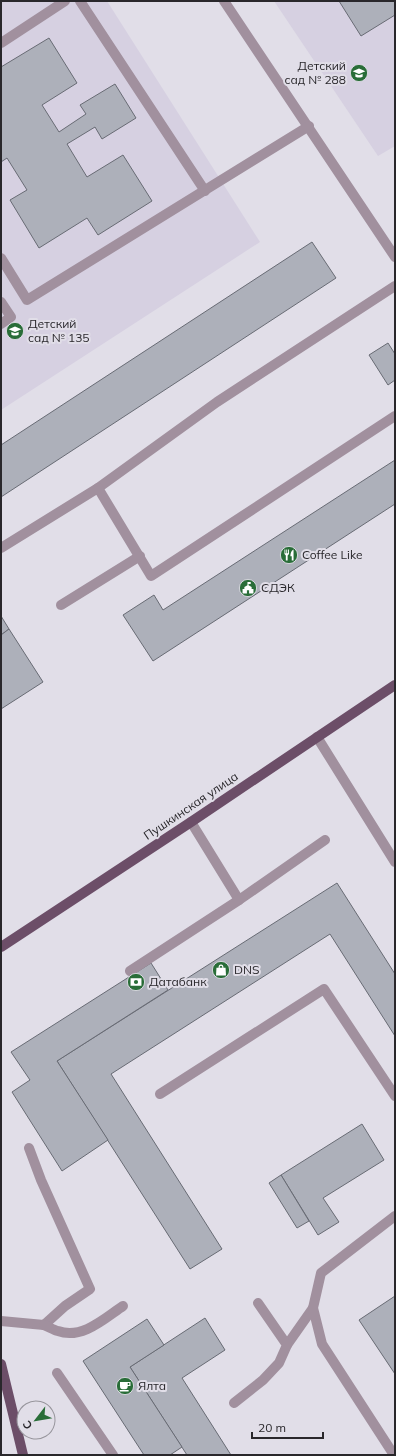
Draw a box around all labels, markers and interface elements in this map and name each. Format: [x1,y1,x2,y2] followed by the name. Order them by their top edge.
[284,58,346,87] place label: Детский сад № 288
[349,63,369,83] school or university icon: Детский сад № 288
[28,316,90,345] place label: Детский сад № 135
[5,321,25,341] school or university icon: Детский сад № 135
[279,545,299,565] restaurant icon: Coffee Like
[302,547,362,562] place label: Coffee Like
[238,578,258,598] public building icon: СДЭК
[261,580,295,595] place label: СДЭК
[141,768,241,843] street label: Пушкинская улица
[211,960,231,980] shop icon: DNS
[234,962,259,977] place label: DNS
[126,972,146,992] bank icon: Датабанк
[149,974,207,989] place label: Датабанк
[115,1376,135,1396] cafe icon: Ялта
[138,1378,166,1393] place label: Ялта
[16,1400,56,1440] north arrow
[252,1414,323,1440] scale bar
[19,1418,35,1432] text: С
[258,1420,286,1435] text: 20 m

